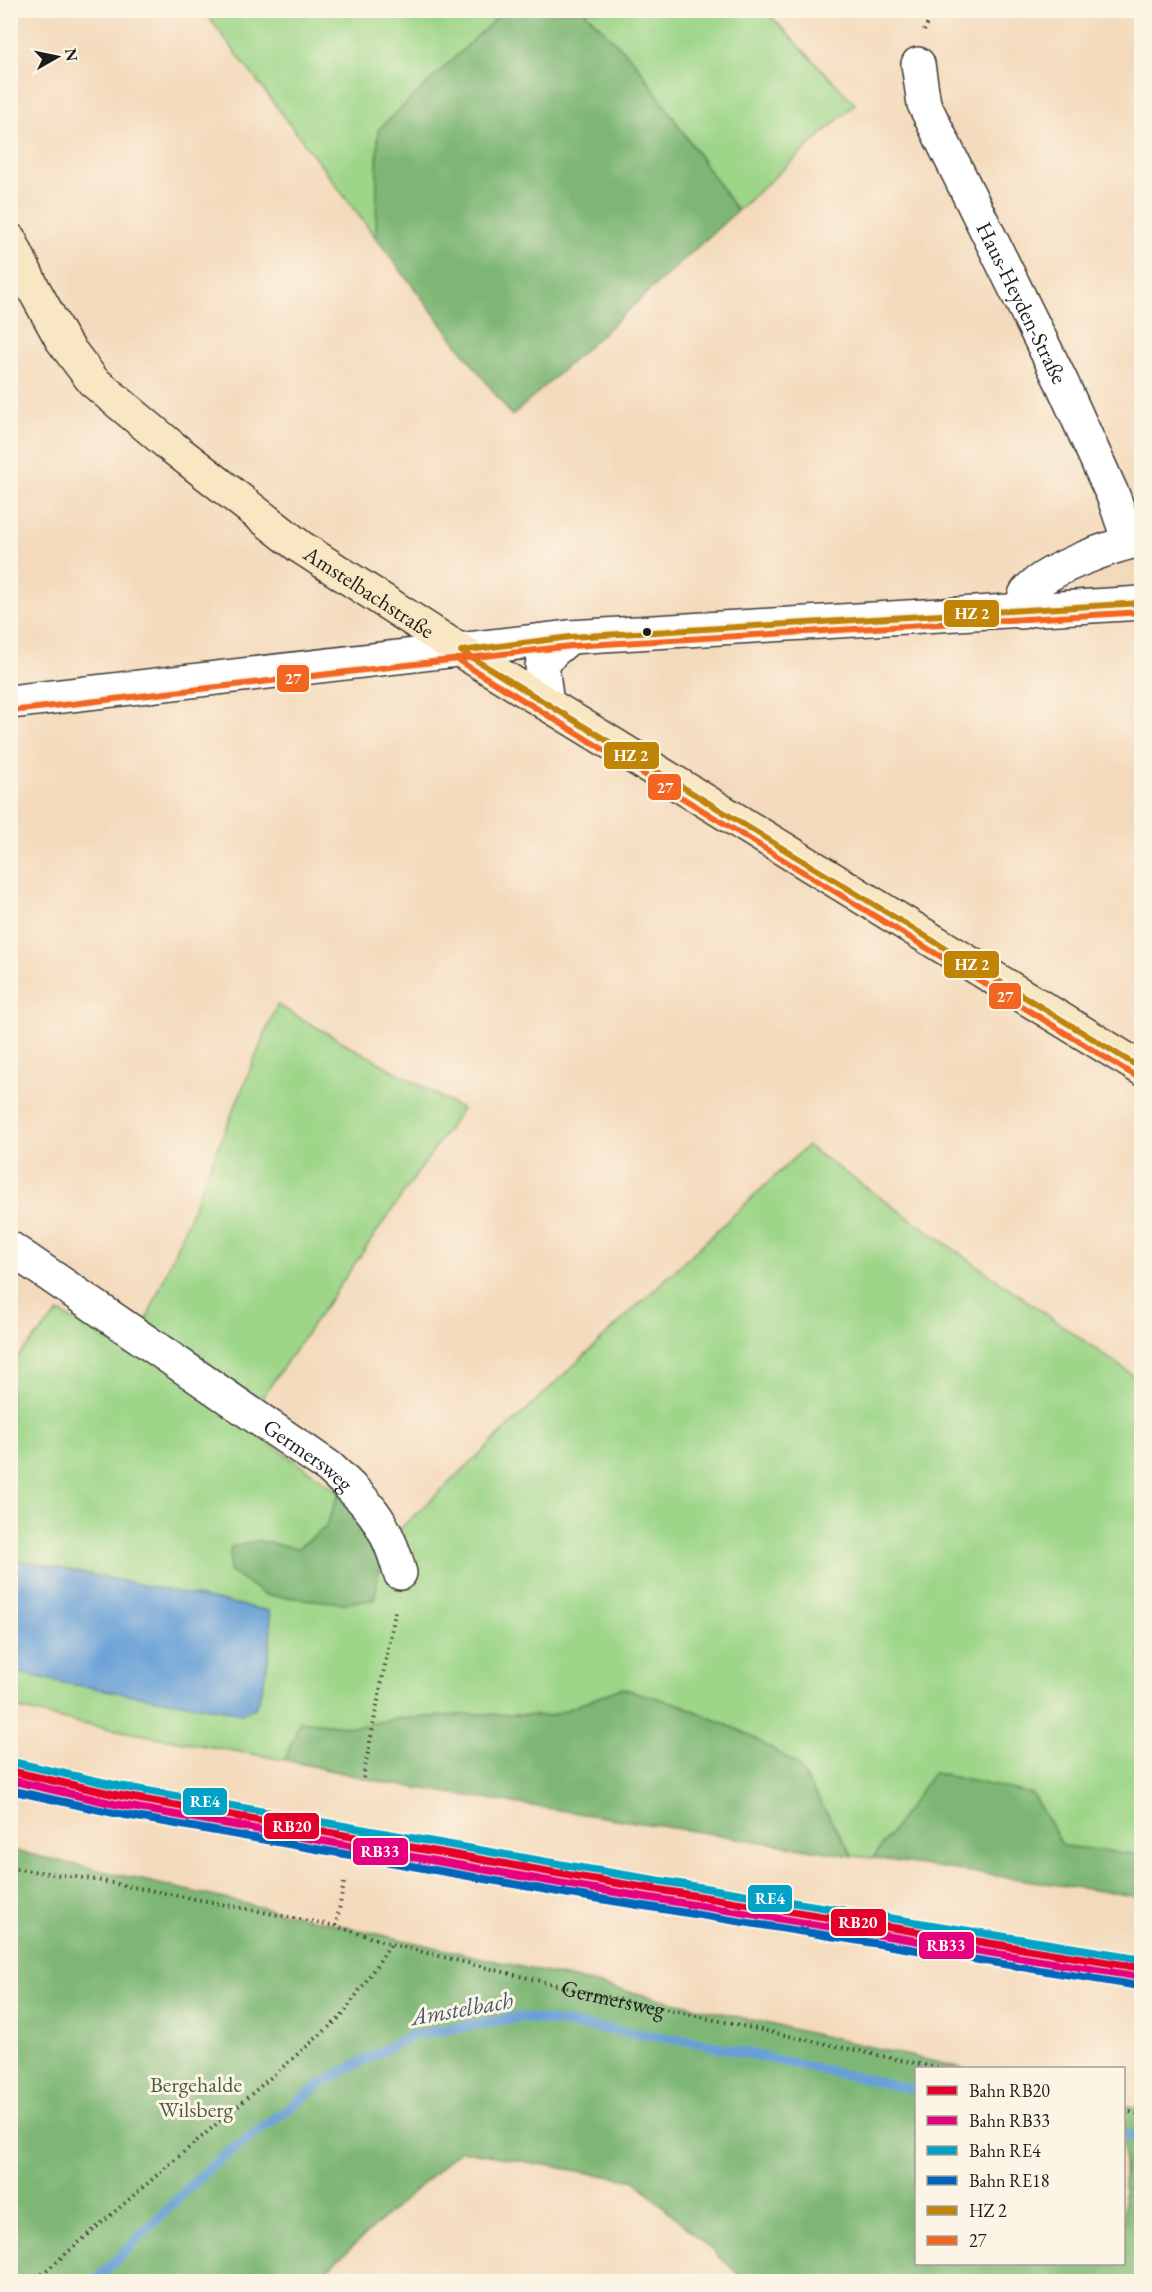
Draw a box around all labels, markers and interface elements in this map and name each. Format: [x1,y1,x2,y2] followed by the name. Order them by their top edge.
[27,27,87,87] north arrow
[60,47,83,63] text: N
[970,217,1075,389] street label: Haus-Heyden-Straße
[298,538,441,645] street label: Amstelbachstraße
[943,599,1000,628] line badge: HZ 2
[955,603,990,624] text: HZ 2
[641,626,653,638] unlabelled marker
[276,664,310,693] line badge: 27
[285,668,302,689] text: 27
[603,741,660,770] line badge: HZ 2
[614,745,649,766] text: HZ 2
[647,773,682,801] line badge: 27
[657,777,674,798] text: 27
[943,950,1000,979] line badge: HZ 2
[955,954,990,975] text: HZ 2
[988,982,1022,1010] line badge: 27
[997,986,1014,1007] text: 27
[258,1412,360,1497] street label: Germersweg
[182,1787,228,1816] line badge: RE4
[190,1791,220,1812] text: RE4
[263,1812,320,1840] line badge: RB20
[272,1816,312,1837] text: RB20
[352,1837,409,1866] line badge: RB33
[360,1841,400,1862] text: RB33
[747,1884,793,1913] line badge: RE4
[755,1888,785,1909] text: RE4
[830,1908,887,1937] line badge: RB20
[838,1912,878,1933] text: RB20
[918,1931,975,1960] line badge: RB33
[926,1935,966,1956] text: RB33
[559,1973,668,2023] street label: Germersweg
[406,1984,516,2033] water label: Amstelbach
[915,2067,1125,2265] legend
[150,2070,242,2124] park label: Bergehalde Wilsberg
[969,2079,1050,2102] text: Bahn RB20
[969,2109,1050,2132] text: Bahn RB33
[969,2139,1041,2162] text: Bahn RE4
[969,2169,1049,2192] text: Bahn RE18
[969,2199,1007,2222] text: HZ 2
[969,2229,987,2252] text: 27

